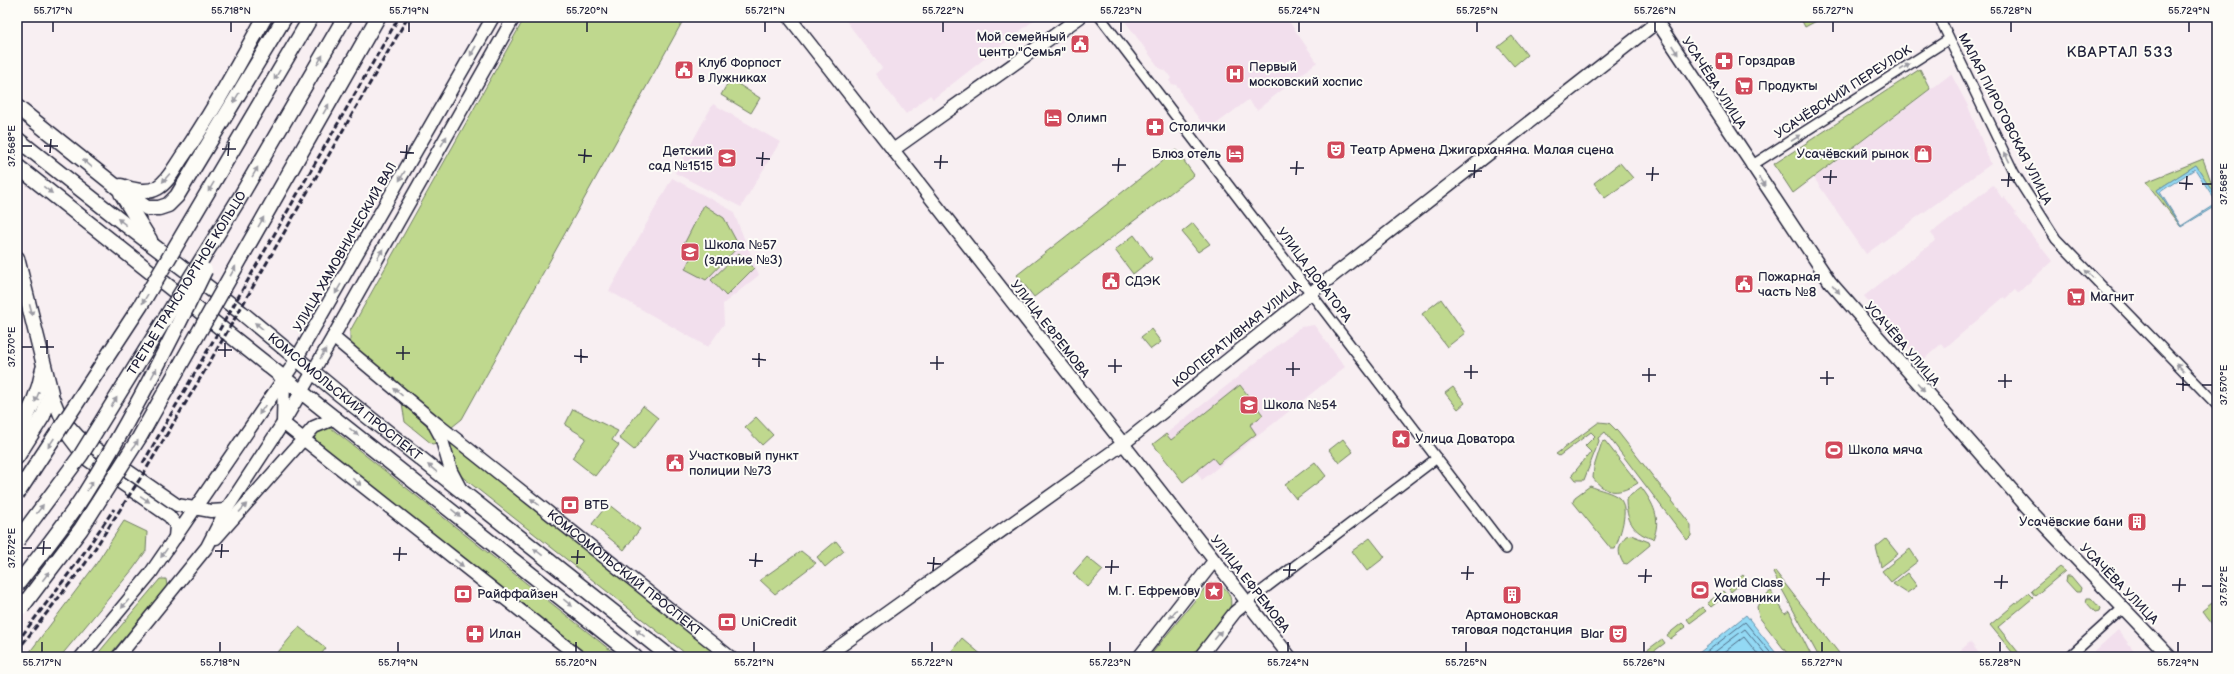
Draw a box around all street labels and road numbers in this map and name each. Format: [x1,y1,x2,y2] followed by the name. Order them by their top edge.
[1955,31,2055,208] street label: МАЛАЯ ПИРОГОВСКАЯ УЛИЦА
[1678,34,1750,132] street label: УСАЧЁВА УЛИЦА
[1772,41,1915,142] street label: УСАЧЁВСКИЙ ПЕРЕУЛОК
[290,160,400,334] street label: УЛИЦА ХАМОВНИЧЕСКИЙ ВАЛ
[124,188,250,378] street label: ТРЕТЬЕ ТРАНСПОРТНОЕ КОЛЬЦО
[1273,224,1355,326] street label: УЛИЦА ДОВАТОРА
[1007,277,1093,381] street label: УЛИЦА ЕФРЕМОВА
[1169,277,1305,391] street label: КООПЕРАТИВНАЯ УЛИЦА
[1861,299,1943,389] street label: УСАЧЁВА УЛИЦА
[264,330,425,464] street label: КОМСОМОЛЬСКИЙ ПРОСПЕКТ
[544,506,705,640] street label: КОМСОМОЛЬСКИЙ ПРОСПЕКТ
[1207,532,1293,636] street label: УЛИЦА ЕФРЕМОВА
[2076,540,2162,628] street label: УСАЧЁВА УЛИЦА

